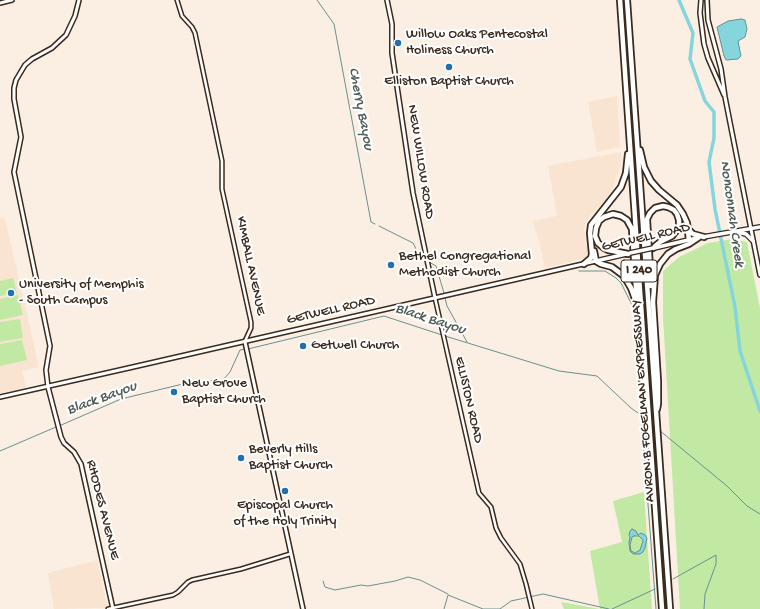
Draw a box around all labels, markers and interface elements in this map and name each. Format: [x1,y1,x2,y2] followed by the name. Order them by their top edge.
[406,27,548,60] place label: Willow Oaks Pentecostal Holiness Church
[393,38,403,48] marker: Willow Oaks Pentecostal Holiness Church
[444,62,454,72] marker: Elliston Baptist Church
[343,66,377,152] water label: Cherry Bayou
[384,74,514,90] place label: Elliston Baptist Church
[403,104,437,220] street label: NEW WILLOW ROAD
[715,160,747,268] water label: Nonconnah Creek
[231,215,269,317] street label: KIMBALL AVENUE
[600,220,692,256] street label: GETWELL ROAD
[399,249,531,282] place label: Bethel Congregational Methodist Church
[386,260,396,270] marker: Bethel Congregational Methodist Church
[621,260,657,282] road number: I 240
[19,277,144,310] place label: University of Memphis - South Campus
[6,288,16,298] marker: University of Memphis - South Campus
[285,293,377,329] street label: GETWELL ROAD
[629,299,659,503] street label: AVRON B FOGELMAN EXPRESSWAY
[393,300,467,340] water label: Black Bayou
[311,338,399,354] place label: Getwell Church
[298,341,308,351] marker: Getwell Church
[450,355,486,445] street label: ELLISTON ROAD
[182,376,266,408] place label: New Grove Baptist Church
[65,378,139,420] water label: Black Bayou
[169,387,179,397] marker: New Grove Baptist Church
[249,442,333,474] place label: Beverly Hills Baptist Church
[236,453,246,463] marker: Beverly Hills Baptist Church
[81,458,123,562] street label: RHODES AVENUE
[280,486,290,496] marker: Episcopal Church of the Holy Trinity
[234,498,336,530] place label: Episcopal Church of the Holy Trinity

